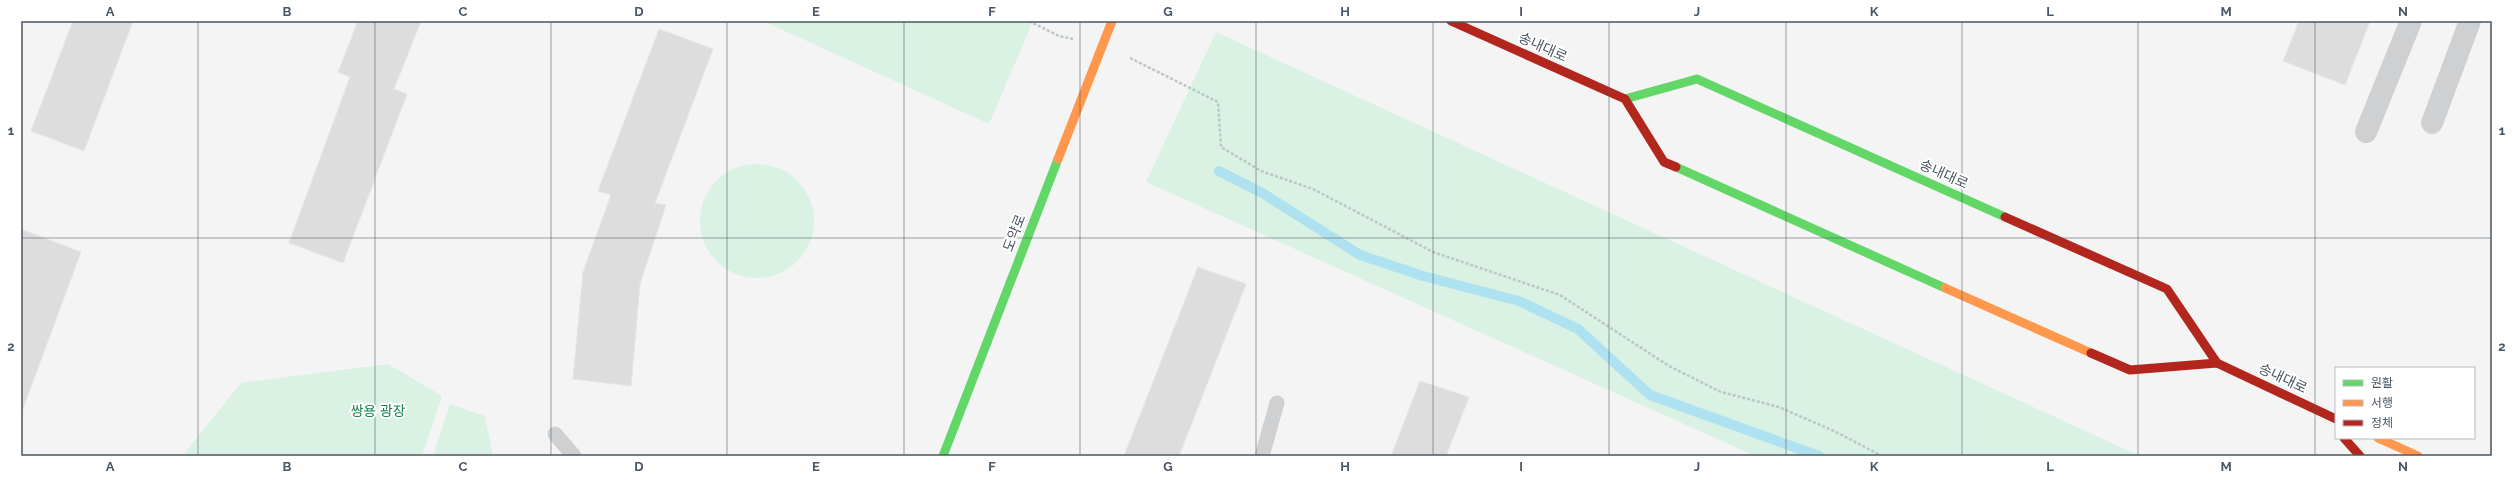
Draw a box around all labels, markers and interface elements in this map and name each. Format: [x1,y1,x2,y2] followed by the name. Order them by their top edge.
[106,4,115,19] text: A
[283,4,292,19] text: B
[459,4,468,19] text: C
[634,4,644,19] text: D
[812,4,820,19] text: E
[988,4,996,19] text: F
[1163,4,1173,19] text: G
[1340,4,1350,19] text: H
[1519,4,1523,19] text: I
[1694,4,1700,19] text: J
[1870,4,1879,19] text: K
[2046,4,2054,19] text: L
[2220,4,2232,19] text: M
[2398,4,2408,19] text: N
[1516,29,1570,65] street label: 송내대로
[8,123,15,138] text: 1
[2499,123,2506,138] text: 1
[1917,156,1971,192] street label: 송내대로
[1000,212,1028,254] street label: 도약로
[7,339,15,354] text: 2
[2498,339,2506,354] text: 2
[2256,360,2310,396] street label: 송내대로
[2335,367,2475,439] legend
[2371,376,2393,390] text: 원활
[2371,396,2393,410] text: 서행
[350,403,406,419] park label: 쌍용 광장
[2371,416,2393,430] text: 정체
[106,459,115,474] text: A
[283,459,292,474] text: B
[459,459,468,474] text: C
[634,459,644,474] text: D
[812,459,820,474] text: E
[988,459,996,474] text: F
[1163,459,1173,474] text: G
[1340,459,1350,474] text: H
[1519,459,1523,474] text: I
[1694,459,1700,474] text: J
[1870,459,1879,474] text: K
[2046,459,2054,474] text: L
[2220,459,2232,474] text: M
[2398,459,2408,474] text: N

